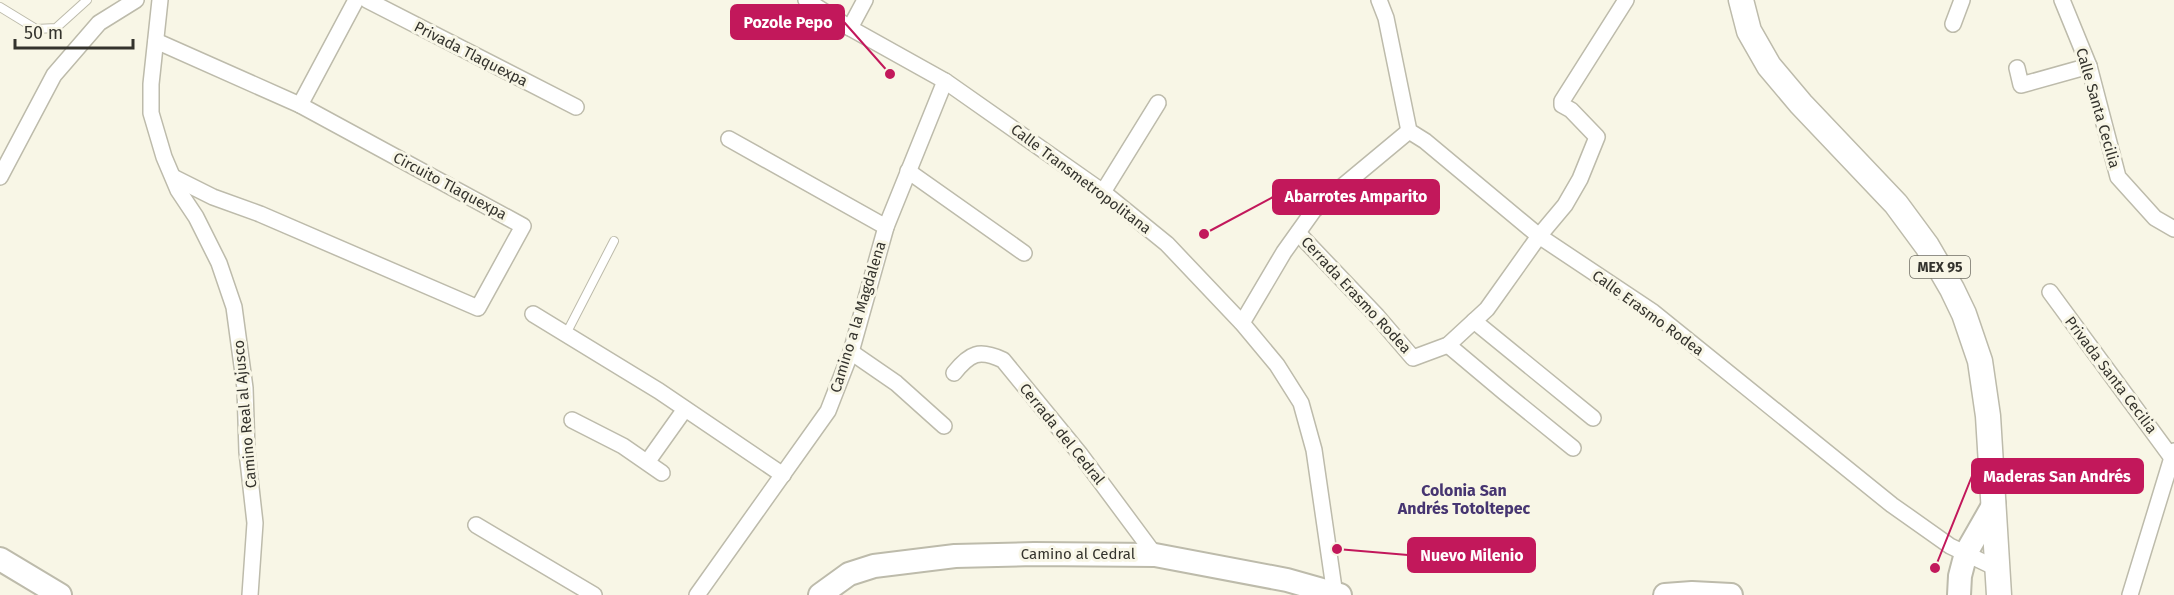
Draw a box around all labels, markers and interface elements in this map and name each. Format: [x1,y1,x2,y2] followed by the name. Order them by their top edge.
[731,5,844,39] callout: Pozole Pepo
[15,12,134,50] scale bar
[743,13,833,32] text: Pozole Pepo
[411,18,531,90] street label: Privada Tlaquexpa
[24,22,63,44] text: 50 m
[2072,46,2124,170] street label: Calle Santa Cecilia
[1007,120,1155,238] street label: Calle Transmetropolitana
[390,148,510,224] street label: Circuito Tlaquexpa
[1273,180,1439,214] callout: Abarrotes Amparito
[1284,187,1427,206] text: Abarrotes Amparito
[1297,233,1415,357] street label: Cerrada Erasmo Rodea
[826,239,890,395] street label: Camino a la Magdalena
[1910,256,1970,278] road number: MEX 95
[1589,266,1707,360] street label: Calle Erasmo Rodea
[2061,313,2161,437] street label: Privada Santa Cecilia
[230,339,260,489] street label: Camino Real al Ajusco
[1016,380,1109,489] street label: Cerrada del Cedral
[1972,459,2143,493] callout: Maderas San Andrés
[1983,467,2131,486] text: Maderas San Andrés
[1397,481,1531,518] district label: Colonia San Andrés Totoltepec
[1408,538,1535,572] callout: Nuevo Milenio
[1021,545,1136,563] street label: Camino al Cedral
[1420,546,1524,565] text: Nuevo Milenio

